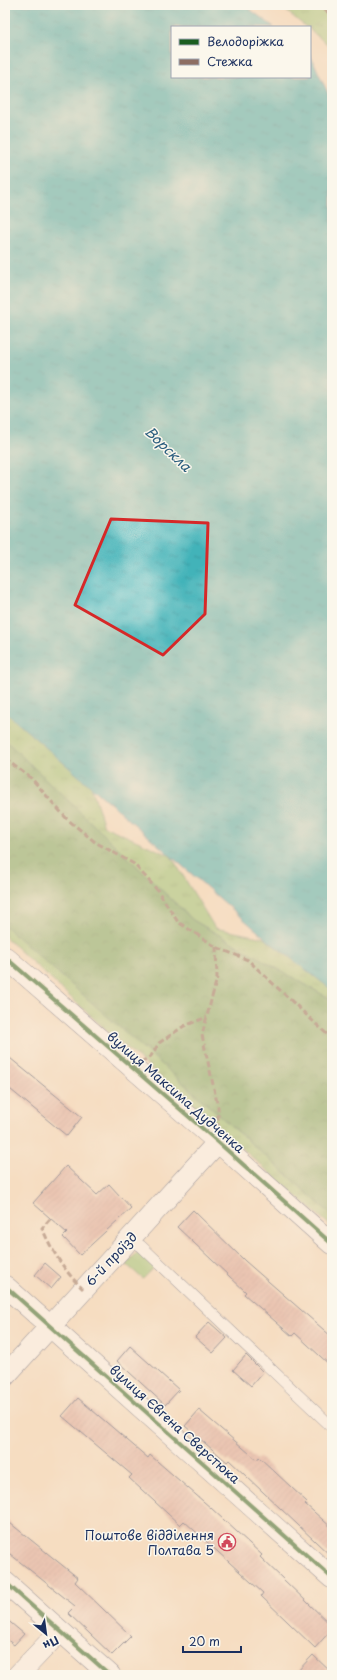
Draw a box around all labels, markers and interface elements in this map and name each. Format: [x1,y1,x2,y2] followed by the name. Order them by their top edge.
[171,26,311,78] legend
[207,32,284,50] text: Велодоріжка
[207,52,253,70] text: Стежка
[140,421,197,477] water label: Ворскла
[103,1027,250,1157] street label: вулиця Максима Дудченка
[80,1227,141,1290] street label: 6-й проїзд
[106,1360,245,1488] street label: вулиця Євгена Сверстюка
[85,1525,214,1559] place label: Поштове відділення Полтава 5
[217,1532,237,1552] public building icon: Поштове відділення Полтава 5
[26,1614,66,1654] north arrow
[183,1628,241,1654] scale bar
[40,1632,62,1654] text: Пн
[189,1632,220,1650] text: 20 m

